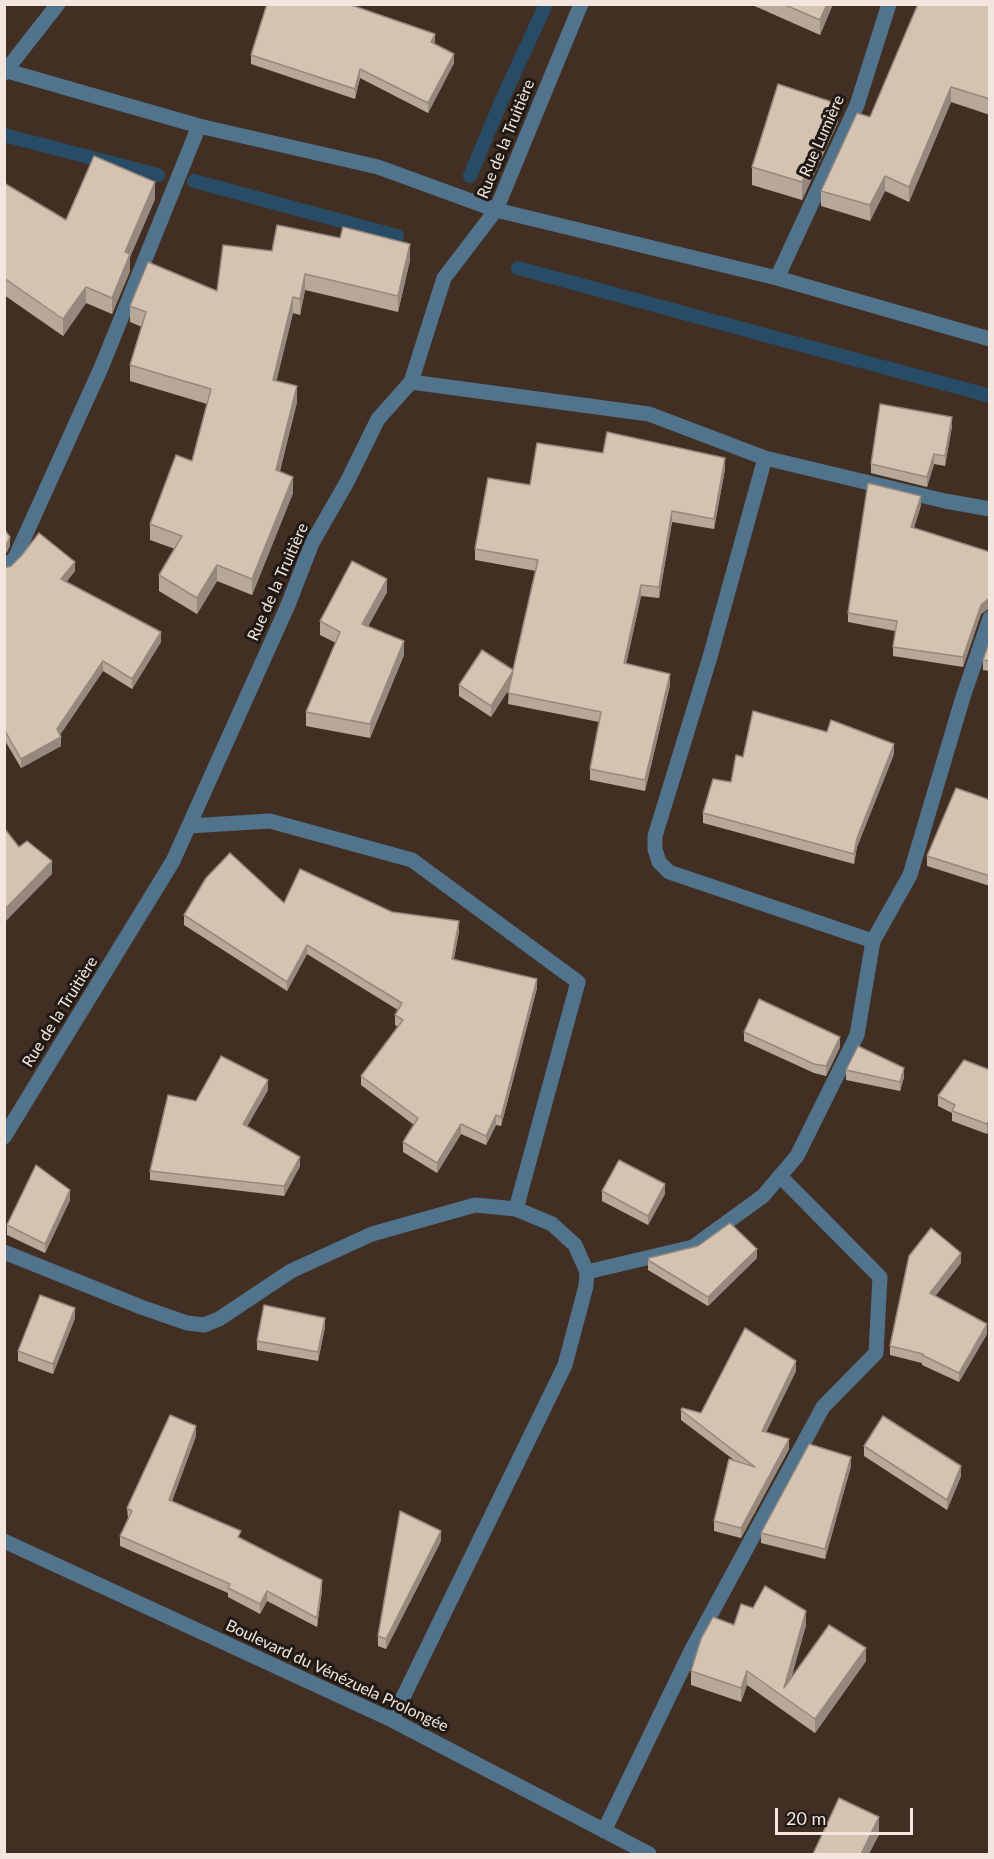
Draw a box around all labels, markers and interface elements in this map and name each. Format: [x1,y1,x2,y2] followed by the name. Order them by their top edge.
[473,77,539,201] street label: Rue de la Truitière
[795,92,849,180] street label: Rue Lumière
[243,520,313,644] street label: Rue de la Truitière
[18,953,102,1071] street label: Rue de la Truitière
[223,1616,451,1736] street label: Boulevard du Vénézuela Prolongée
[778,1796,916,1834] scale bar
[786,1807,826,1829] text: 20 m

